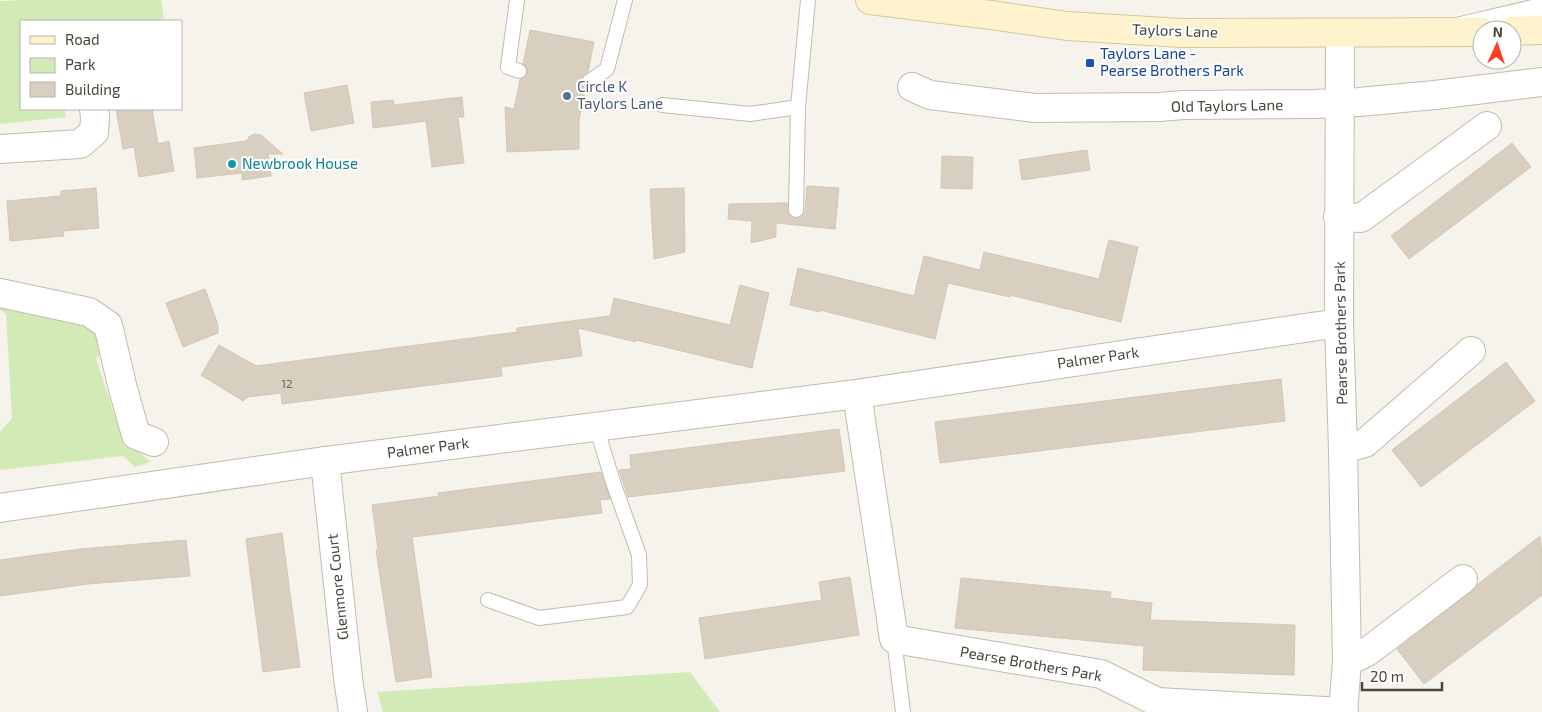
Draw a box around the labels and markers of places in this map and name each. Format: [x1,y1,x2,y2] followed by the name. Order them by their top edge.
[1100,44,1244,79] place label: Taylors Lane - Pearse Brothers Park
[1084,57,1096,69] marker: Taylors Lane - Pearse Brothers Park
[577,77,663,112] place label: Circle K Taylors Lane
[561,90,573,102] marker: Circle K Taylors Lane
[242,154,358,172] place label: Newbrook House
[226,158,238,170] marker: Newbrook House

